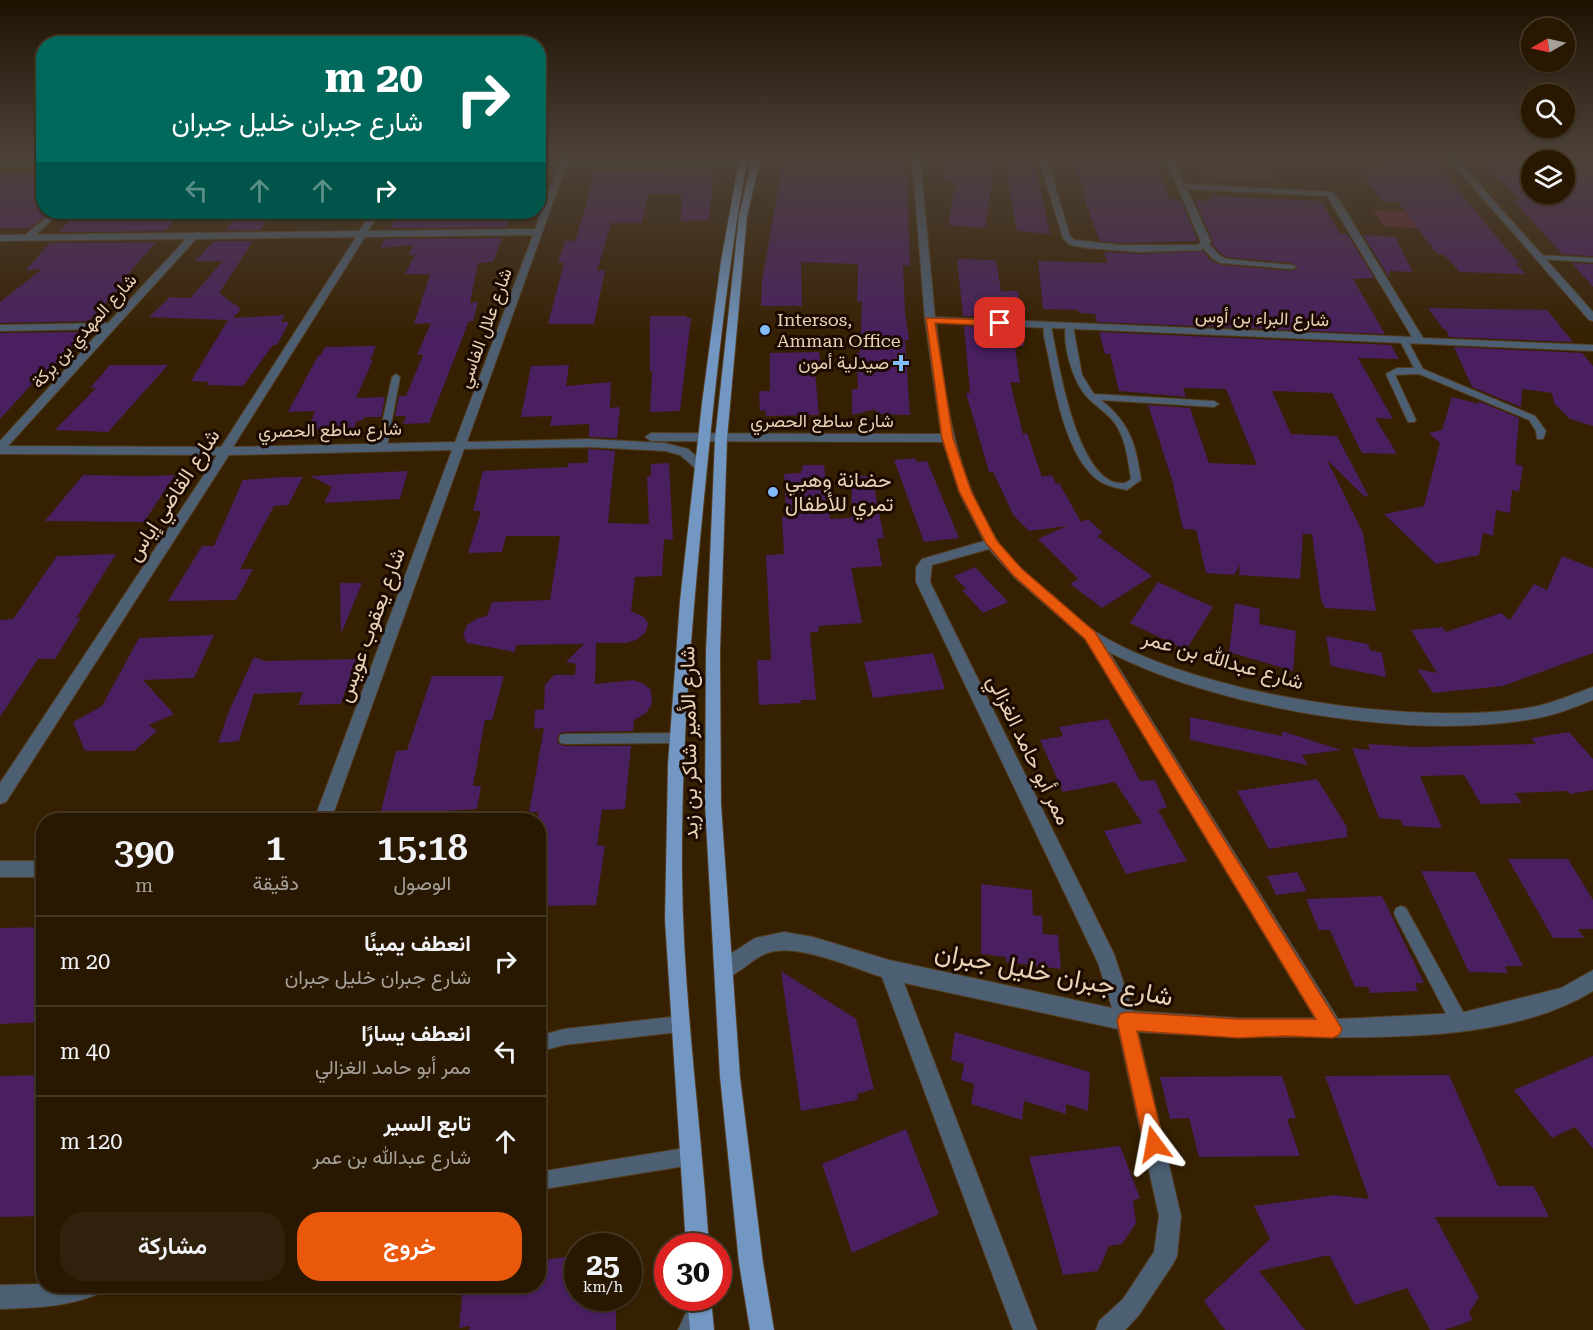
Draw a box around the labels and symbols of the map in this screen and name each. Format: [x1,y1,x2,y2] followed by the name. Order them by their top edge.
[1521,18,1575,72] north arrow
[453,265,521,392] street label: شارع علال الفاسي
[27,269,144,396] street label: شارع المهدي بن بركة
[974,297,1025,348] pin
[1194,305,1330,332] street label: شارع البراء بن أوس
[777,309,901,351] place label: Intersos, Amman Office
[758,323,772,337] marker: Intersos, Amman Office
[798,352,889,374] place label: صيدلية أمون
[894,356,908,370] marker: صيدلية أمون
[750,410,894,436] street label: شارع ساطع الحصري
[258,418,402,446] street label: شارع ساطع الحصري
[121,424,229,568] street label: شارع القاضي إياس
[785,468,893,521] place label: حضانة وهبي تمري للأطفال
[766,485,780,499] marker: حضانة وهبي تمري للأطفال
[332,545,412,706] street label: شارع يعقوب عويس
[1138,624,1307,696] street label: شارع عبدالله بن عمر
[675,646,705,840] street label: شارع الأمير شاكر بن زيد
[978,671,1076,831] street label: ممر أبو حامد الغزالي
[932,936,1176,1015] street label: شارع جبران خليل جبران
[1122,1112,1186,1176] position arrow
[654,1233,732,1311] speed limit sign: 30

